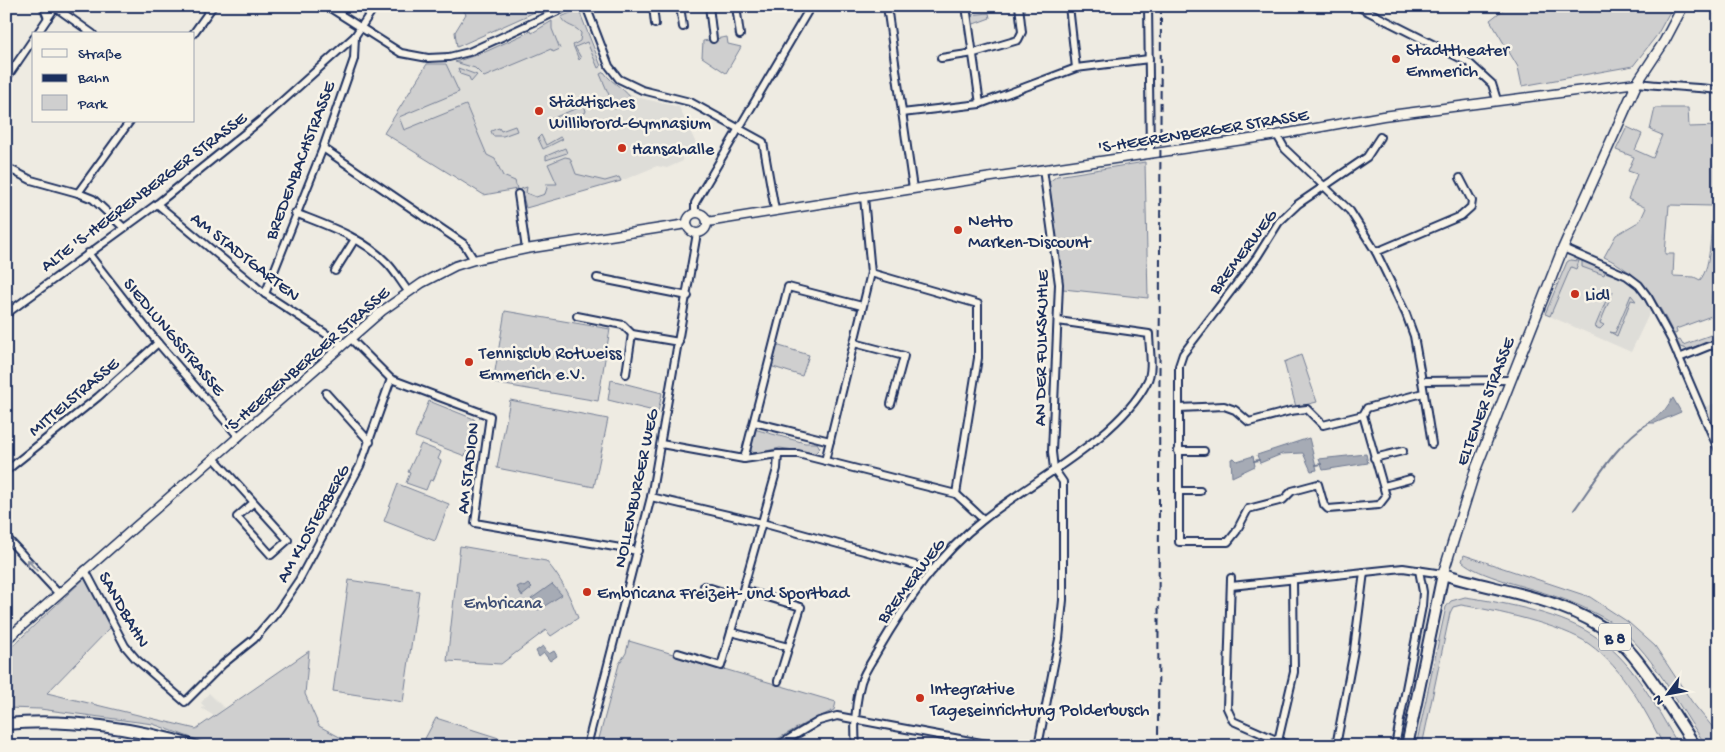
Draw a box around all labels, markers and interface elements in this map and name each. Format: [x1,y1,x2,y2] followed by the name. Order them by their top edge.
[32,32,195,122] legend
[1406,41,1511,83] place label: Stadttheater Emmerich
[78,46,122,64] text: Straße
[1390,53,1402,65] marker: Stadttheater Emmerich
[77,70,109,88] text: Bahn
[261,78,341,244] street label: BREDENBACHSTRASSE
[549,93,711,135] place label: Städtisches Willibrord-Gymnasium
[77,96,108,114] text: Park
[533,105,545,117] marker: Städtisches Willibrord-Gymnasium
[1097,105,1311,160] street label: 'S-HEERENBERGER STRASSE
[37,108,252,277] street label: ALTE 'S-HEERENBERGER STRASSE
[632,140,715,161] place label: Hansahalle
[616,142,628,154] marker: Hansahalle
[1205,205,1283,300] street label: BREMERWEG
[186,209,303,307] street label: AM STADTGARTEN
[968,212,1092,254] place label: Netto Marken-Discount
[952,224,964,236] marker: Netto Marken-Discount
[1031,269,1054,426] street label: AN DER FULKSKUHLE
[118,274,229,401] street label: SIEDLUNGSSTRASSE
[220,283,396,439] street label: 'S-HEERENBERGER STRASSE
[1585,286,1610,307] place label: Lidl
[1569,288,1581,300] marker: Lidl
[1452,334,1521,469] street label: ELTENER STRASSE
[478,344,623,386] place label: Tennisclub Rotweiss Emmerich e.V.
[25,353,125,442] street label: MITTELSTRASSE
[463,356,475,368] marker: Tennisclub Rotweiss Emmerich e.V.
[610,407,665,570] street label: NOLLENBURGER WEG
[453,421,486,515] street label: AM STADION
[273,461,356,587] street label: AM KLOSTERBERG
[873,534,951,629] street label: BREMERWEG
[26,559,38,572] one-way arrow
[93,568,153,652] street label: SANDBAHN
[597,584,850,605] place label: Embricana Freizeit- und Sportbad
[581,586,593,598] marker: Embricana Freizeit- und Sportbad
[464,594,543,615] park label: Embricana
[1599,624,1631,650] road number: B 8
[1642,670,1692,720] north arrow
[929,680,1150,722] place label: Integrative Tageseinrichtung Polderbusch
[1649,691,1669,708] text: N
[914,692,926,704] marker: Integrative Tageseinrichtung Polderbusch

